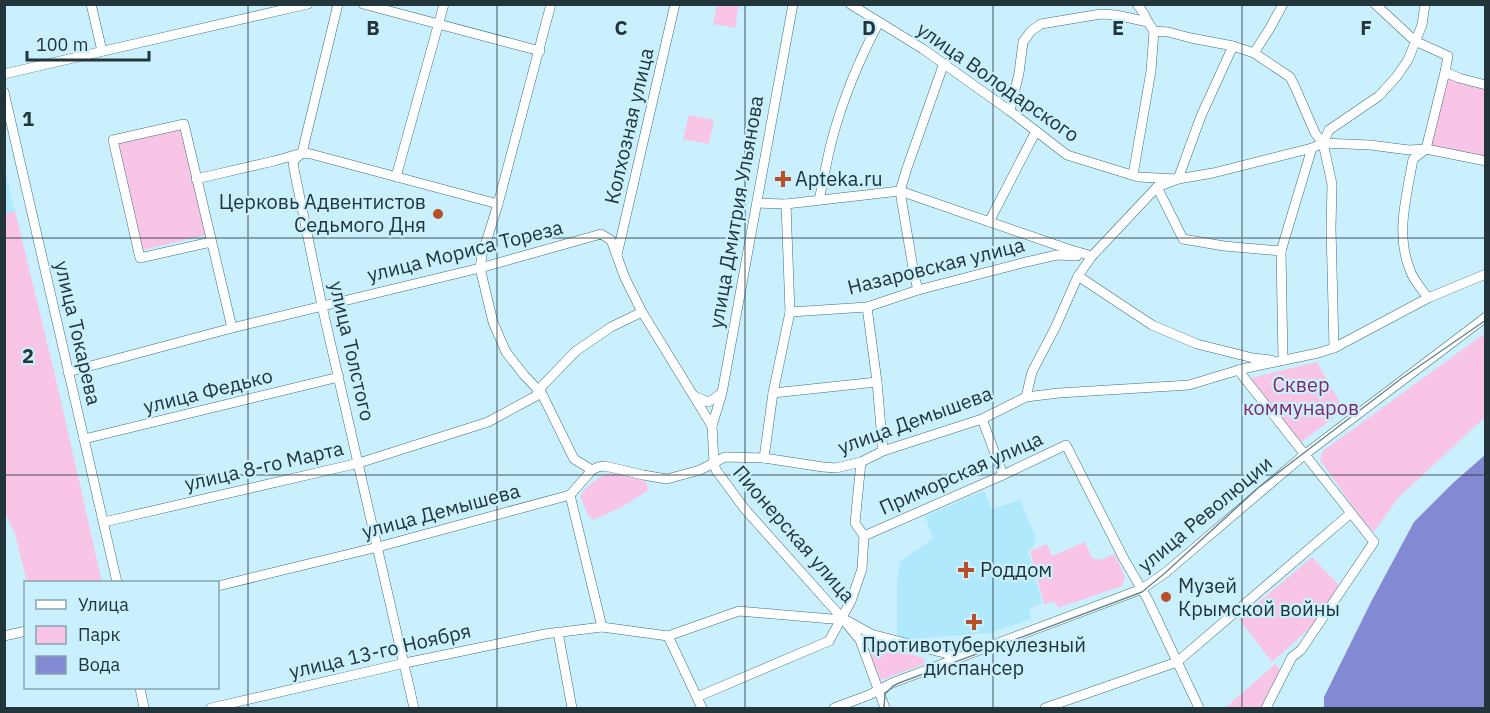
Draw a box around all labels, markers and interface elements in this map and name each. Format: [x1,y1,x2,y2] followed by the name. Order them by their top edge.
[366,14,380,41] text: B
[614,14,628,41] text: C
[862,14,876,41] text: D
[1112,14,1124,41] text: E
[1360,14,1372,41] text: F
[912,15,1085,148] street label: улица Володарского
[27,24,148,62] scale bar
[36,33,88,56] text: 100 m
[597,45,660,207] street label: Колхозная улица
[702,93,769,331] street label: улица Дмитрия Ульянова
[22,105,34,132] text: 1
[795,165,883,192] place label: Apteka.ru
[776,172,790,186] marker: Apteka.ru
[219,188,426,238] place label: Церковь Адвентистов Седьмого Дня
[431,207,445,221] marker: Церковь Адвентистов Седьмого Дня
[364,213,566,288] street label: улица Мориса Тореза
[844,230,1028,301] street label: Назаровская улица
[49,258,108,408] street label: улица Токарева
[323,278,382,423] street label: улица Толстого
[22,342,34,369] text: 2
[140,361,275,420] street label: улица Федько
[1243,371,1359,421] park label: Сквер коммунаров
[834,379,996,460] street label: улица Демышева
[875,424,1047,521] street label: Приморская улица
[182,434,346,497] street label: улица 8-го Марта
[1132,449,1278,578] street label: улица Революции
[727,459,862,608] street label: Пионерская улица
[359,476,523,545] street label: улица Демышева
[980,556,1052,583] place label: Роддом
[957,561,975,579] marker: Роддом
[1178,572,1340,622] place label: Музей Крымской войны
[24,581,219,689] legend
[1159,590,1173,604] marker: Музей Крымской войны
[78,593,129,616] text: Улица
[965,613,983,631] marker: Противотуберкулезный диспансер
[286,616,474,685] street label: улица 13-го Ноября
[78,623,121,646] text: Парк
[862,631,1086,681] place label: Противотуберкулезный диспансер
[78,653,121,676] text: Вода

